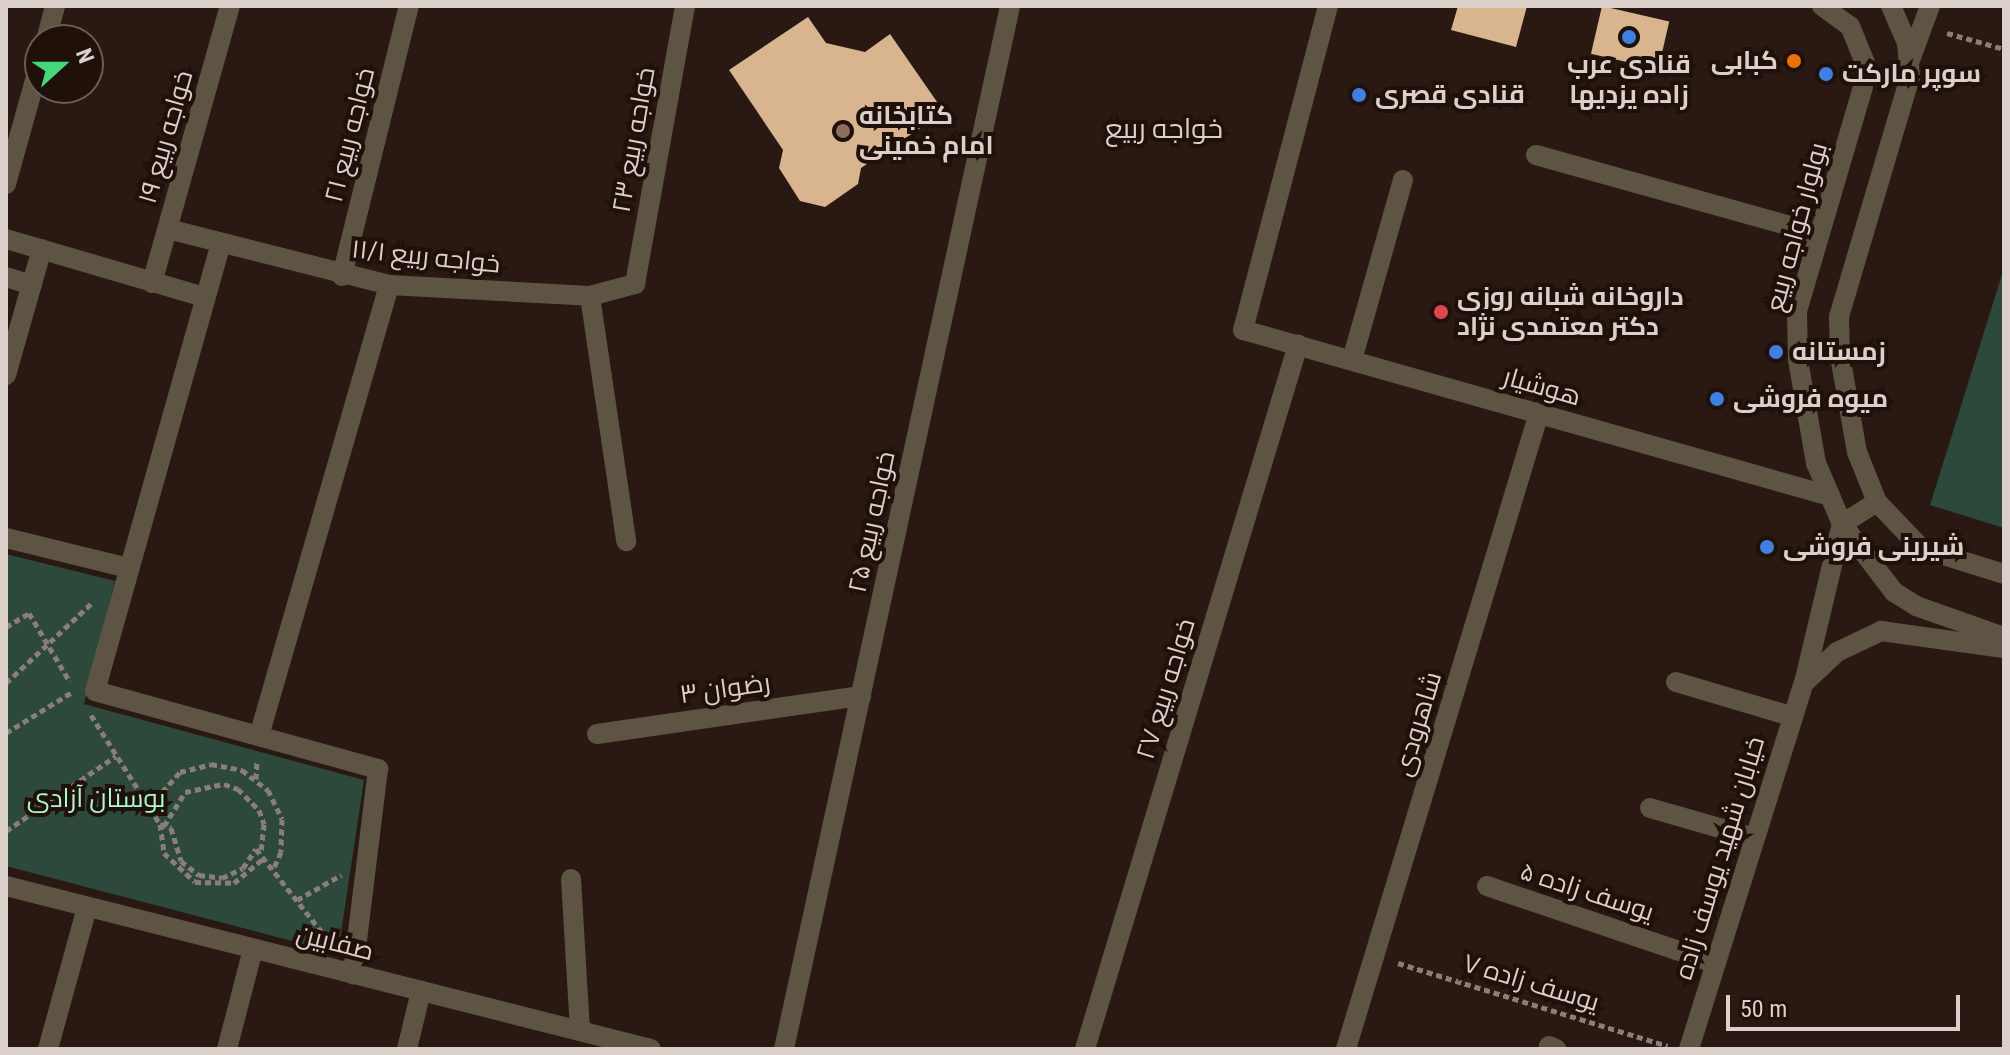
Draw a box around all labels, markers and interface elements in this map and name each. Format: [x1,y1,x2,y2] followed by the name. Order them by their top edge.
[24,24,104,104] north arrow
[1620,28,1638,46] marker: قنادی عرب زاده یزدیها
[71,45,99,67] text: N
[1711,45,1778,77] place label: کبابی
[1567,49,1691,110] place label: قنادی عرب زاده یزدیها
[1785,52,1803,70] marker: کبابی
[1842,58,1981,90] place label: سوپر مارکت
[318,65,382,205] street label: خواجه ربیع ۲۱
[606,65,662,215] street label: خواجه ربیع ۲۳
[1817,65,1835,83] marker: سوپر مارکت
[132,67,200,207] street label: خواجه ربیع ۱۹
[1375,79,1525,111] place label: قنادی قصری
[1350,86,1368,104] marker: قنادی قصری
[859,100,994,162] place label: کتابخانه امام خمینی
[1105,112,1223,146] district label: خواجه ربیع
[834,122,852,140] marker: کتابخانه امام خمینی
[1759,139,1835,315] street label: بولوار خواجه ربیع
[350,234,502,280] street label: خواجه ربیع ۱۱/۱
[1457,281,1684,342] place label: داروخانه شبانه روزی دکتر معتمدی نژاد
[1432,303,1450,321] marker: داروخانه شبانه روزی دکتر معتمدی نژاد
[1792,336,1886,368] place label: زمستانه
[1767,343,1785,361] marker: زمستانه
[1500,361,1584,413] street label: هوشیار
[1733,383,1888,415] place label: میوه فروشی
[1708,390,1726,408] marker: میوه فروشی
[842,449,902,595] street label: خواجه ربیع ۲۵
[1783,531,1964,563] place label: شیرینی فروشی
[1758,538,1776,556] marker: شیرینی فروشی
[1130,615,1202,763] street label: خواجه ربیع ۲۷
[678,667,772,711] street label: رضوان ۳
[1387,668,1449,780] street label: شاهرودی
[1668,733,1772,983] street label: خیابان شهید یوسف زاده
[27,783,165,815] park label: بوستان آزادی
[1516,856,1658,928] street label: یوسف زاده ۵
[293,918,377,968] street label: صفابین
[1459,948,1603,1018] street label: یوسف زاده ۷
[1730,979,1964,1029] scale bar
[1740,995,1787,1023] text: 50 m

